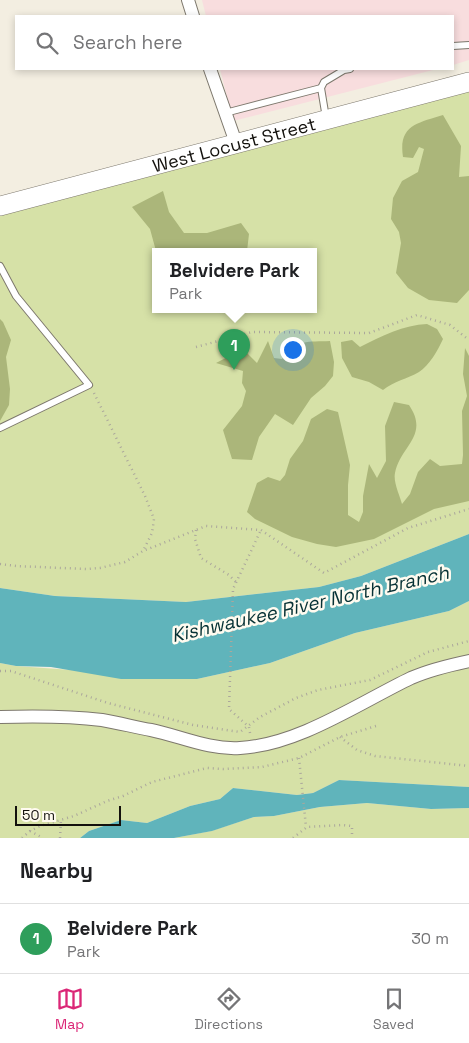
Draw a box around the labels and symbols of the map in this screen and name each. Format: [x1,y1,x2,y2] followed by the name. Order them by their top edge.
[150,112,318,177] street label: West Locust Street
[218,329,250,370] pin: 1
[280,337,306,363] your location
[169,560,451,648] water label: Kishwaukee River North Branch
[15,803,121,826] scale bar

